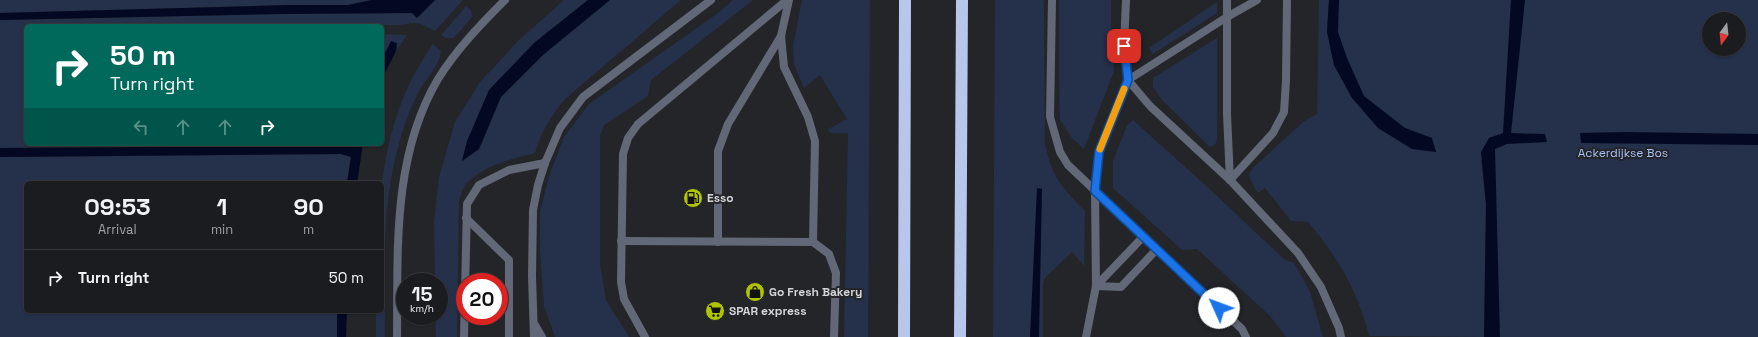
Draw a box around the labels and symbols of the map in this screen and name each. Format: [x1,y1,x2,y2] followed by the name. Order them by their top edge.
[1702,12,1746,56] north arrow
[1107,29,1141,63] pin
[1578,145,1668,161] park label: Ackerdijkse Bos
[682,187,704,209] fuel station icon: Esso
[707,190,734,206] place label: Esso
[456,273,508,325] speed limit sign: 20
[744,281,766,303] shop icon: Go Fresh Bakery
[769,284,862,300] place label: Go Fresh Bakery
[1198,287,1240,329] position arrow
[704,300,726,322] supermarket icon: SPAR express
[729,303,806,319] place label: SPAR express

